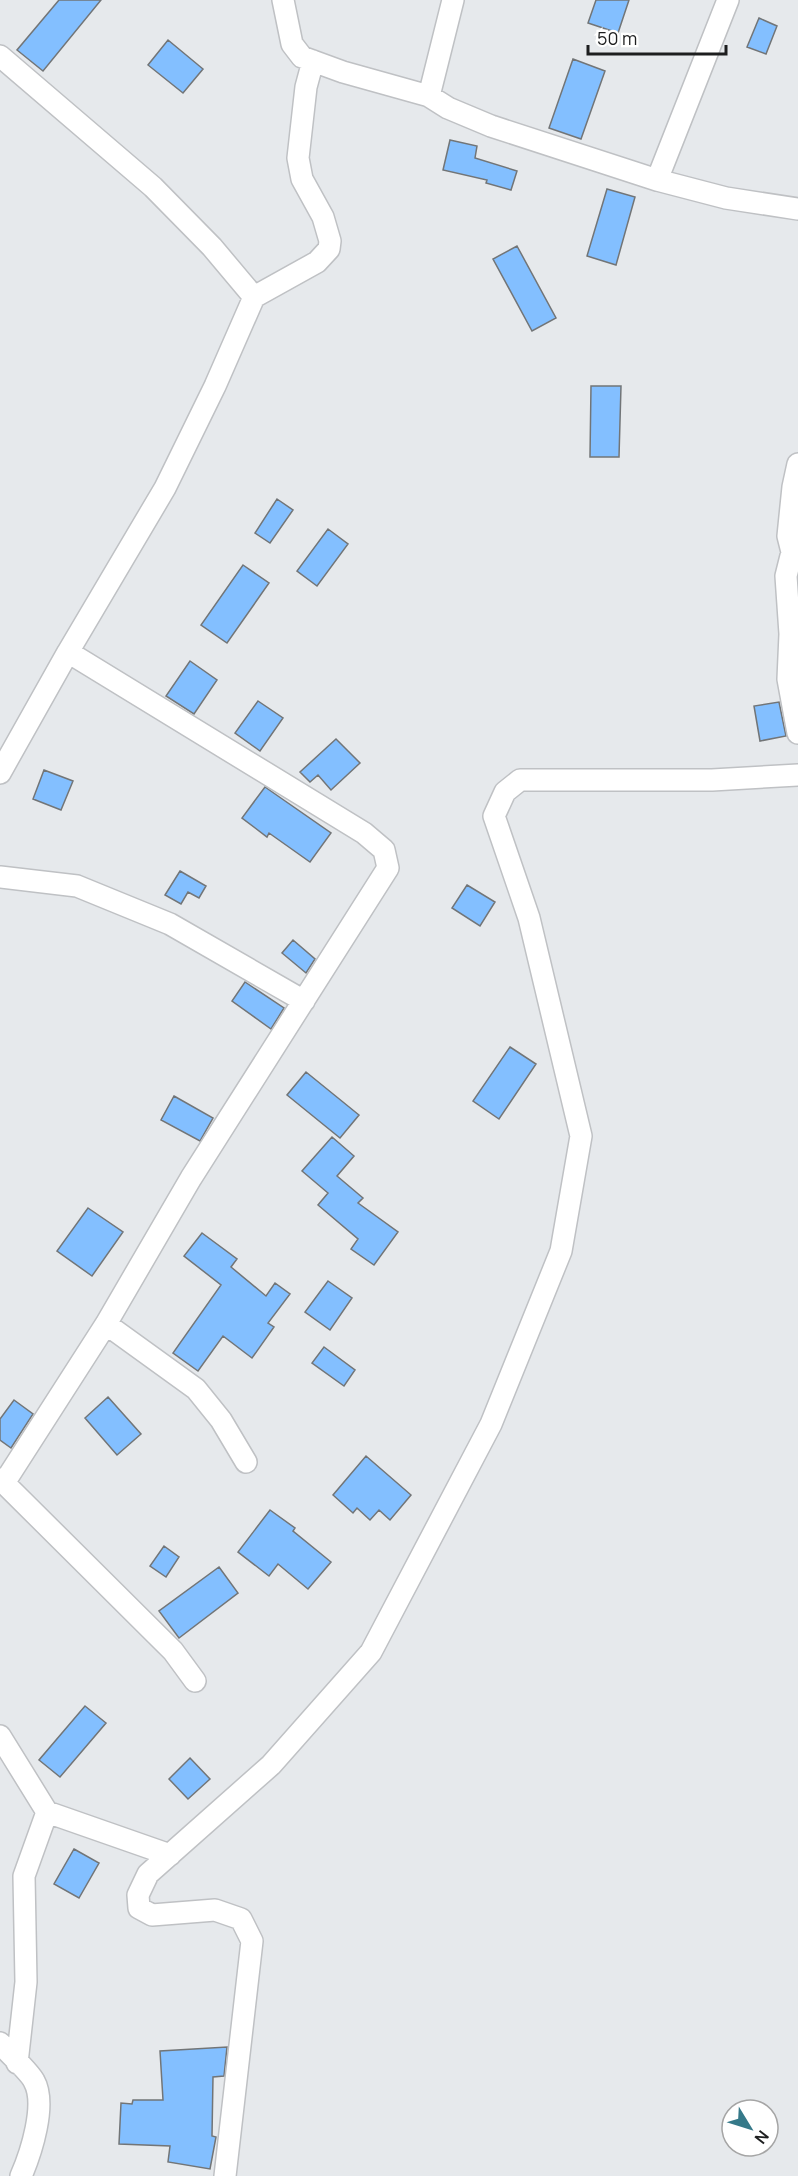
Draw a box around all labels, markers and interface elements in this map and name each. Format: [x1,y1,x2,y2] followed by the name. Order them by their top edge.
[588,18,726,56] scale bar
[597,26,637,50] text: 50 m
[720,2098,780,2158] north arrow
[750,2126,774,2149] text: N

